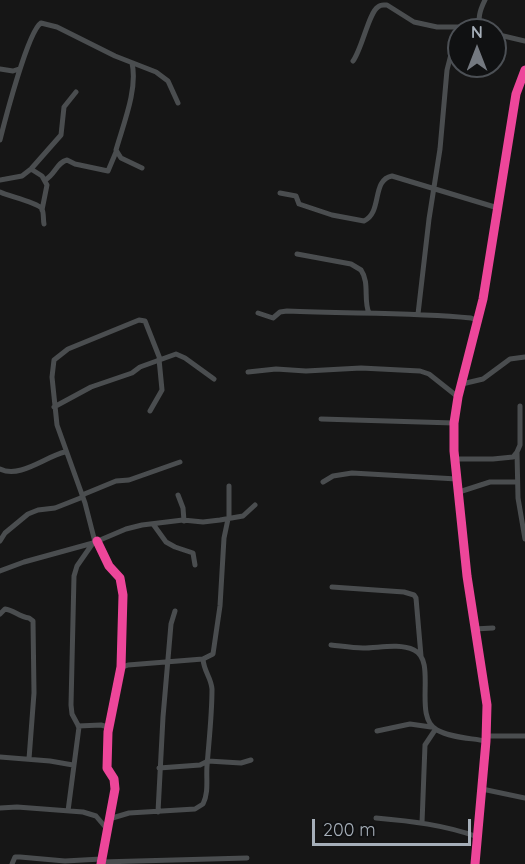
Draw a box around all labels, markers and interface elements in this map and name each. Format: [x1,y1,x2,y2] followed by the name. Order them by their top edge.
[447,18,507,78] north arrow
[471,22,483,42] text: N
[315,807,474,845] scale bar
[323,818,376,841] text: 200 m

